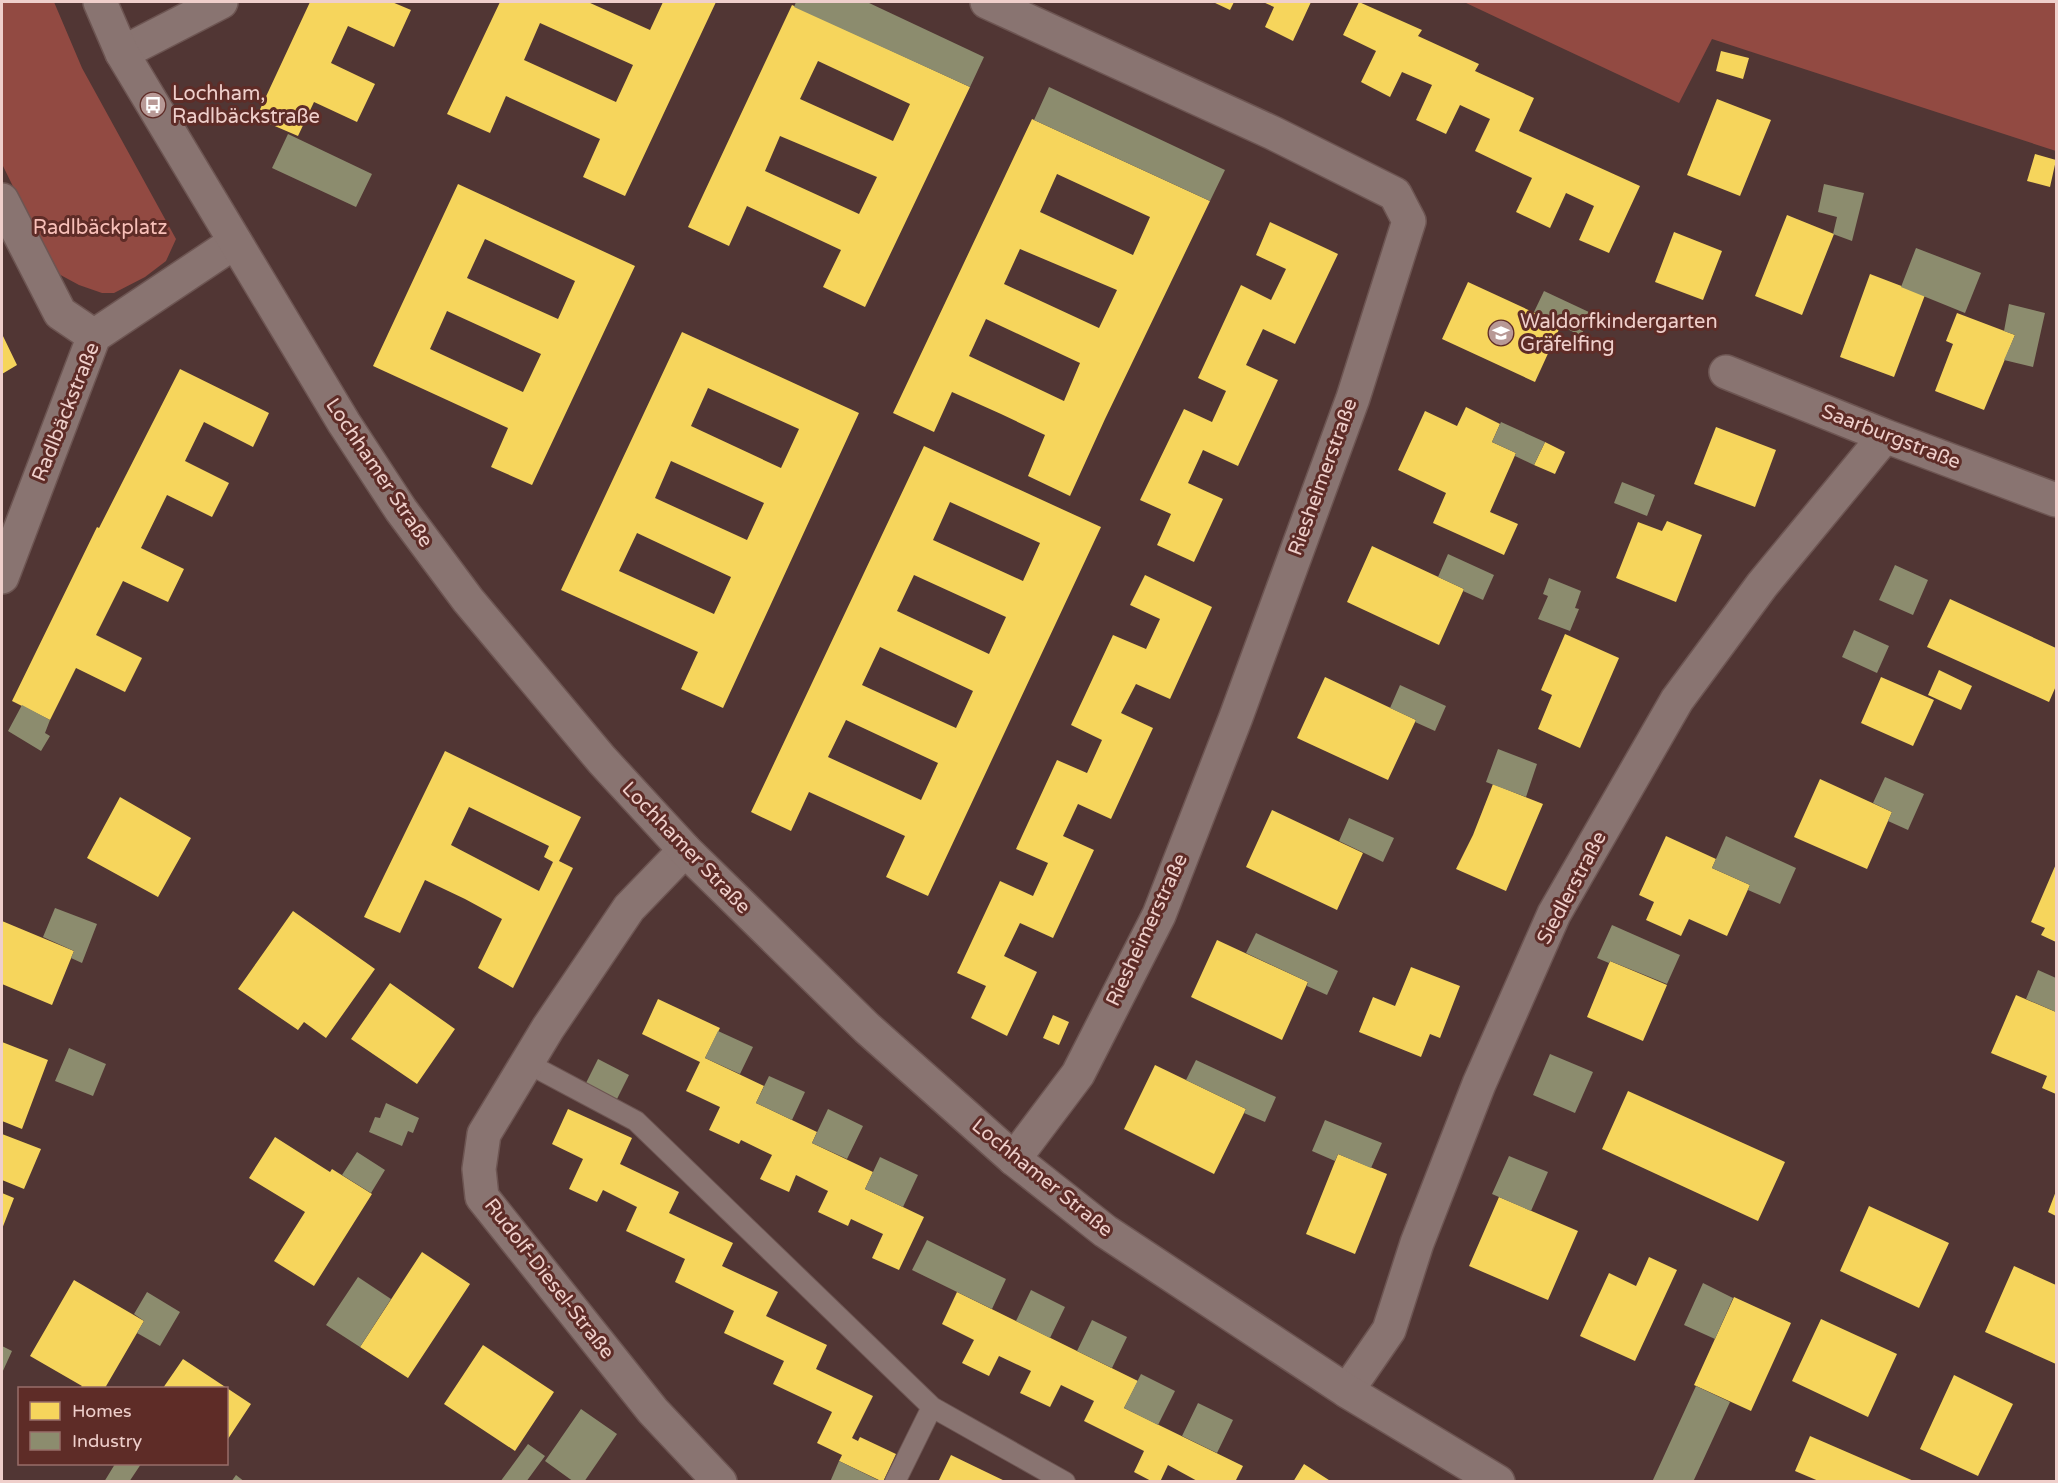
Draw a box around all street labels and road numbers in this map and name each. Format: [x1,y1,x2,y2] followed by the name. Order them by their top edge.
[27,339,105,485] street label: Radlbäckstraße
[320,394,438,552] street label: Lochhamer Straße
[1283,395,1363,559] street label: Riesheimerstraße
[1818,399,1964,475] street label: Saarburgstraße
[617,777,755,919] street label: Lochhamer Straße
[1532,827,1612,949] street label: Siedlerstraße
[1101,850,1193,1010] street label: Riesheimerstraße
[967,1114,1117,1242] street label: Lochhamer Straße
[479,1194,619,1364] street label: Rudolf-Diesel-Straße

